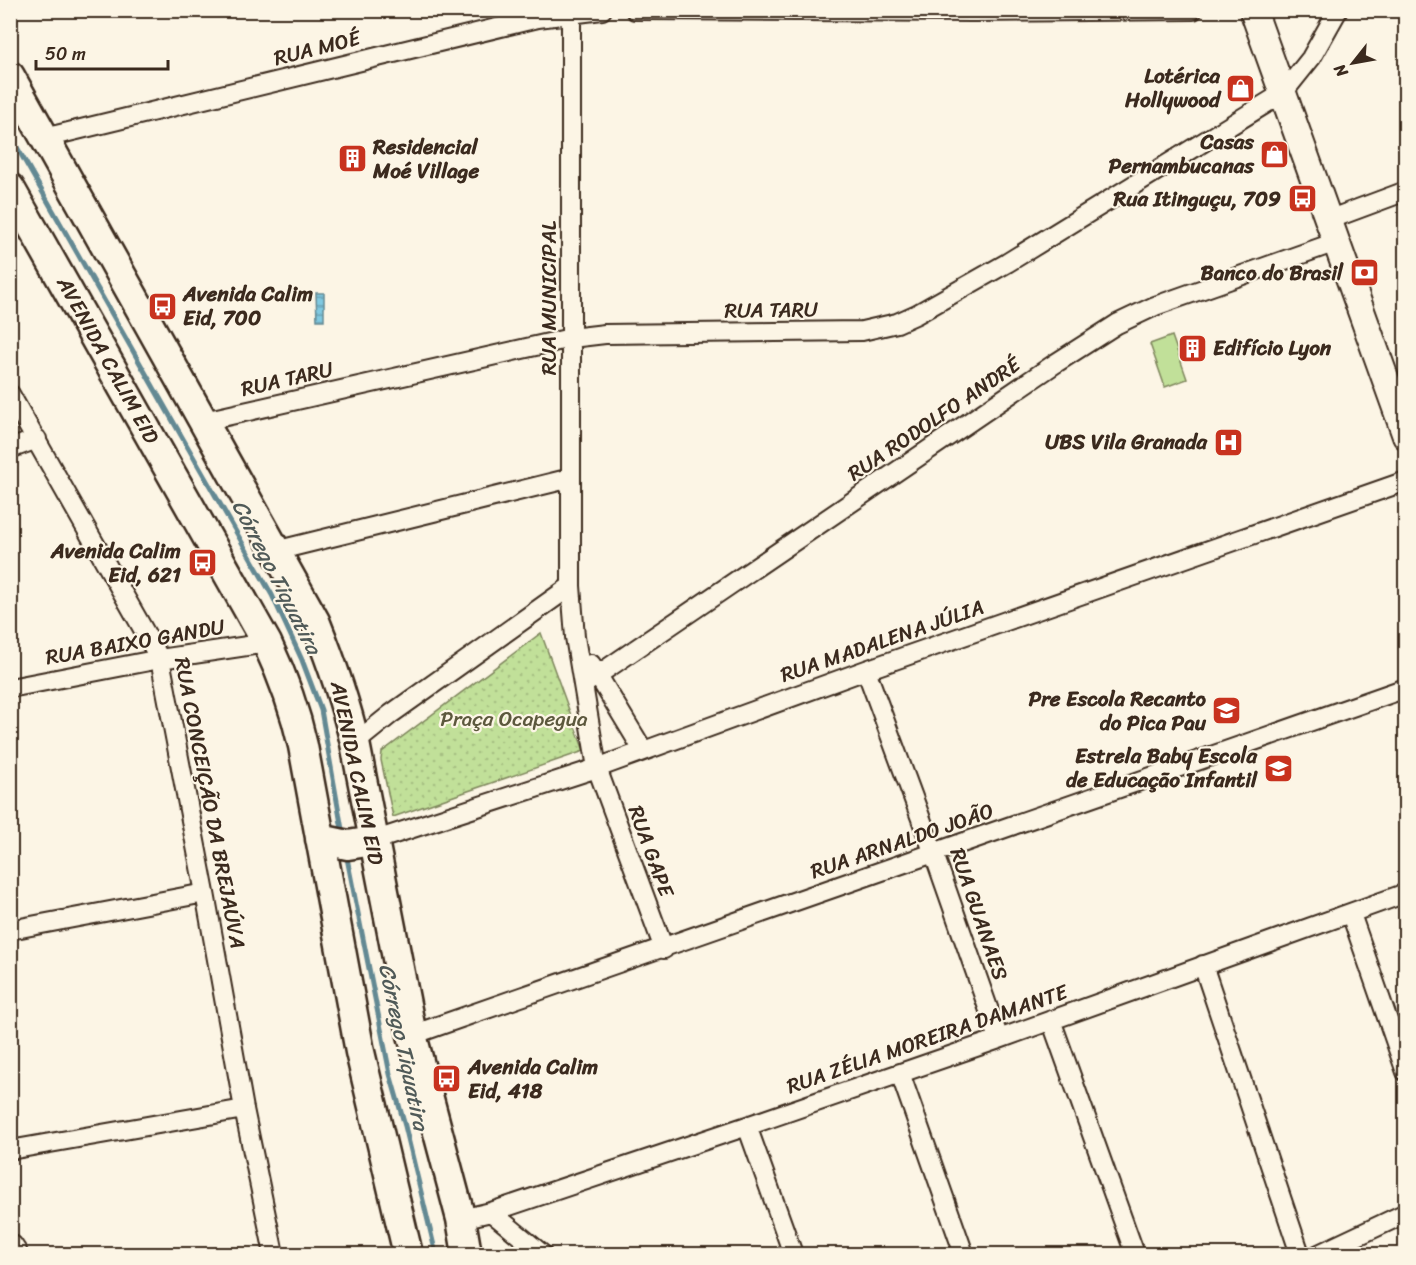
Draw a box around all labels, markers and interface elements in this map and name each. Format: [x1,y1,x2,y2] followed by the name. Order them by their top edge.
[270,19,366,77] street label: RUA MOÉ
[36,33,168,71] scale bar
[1323,33,1383,93] north arrow
[45,38,86,70] text: 50 m
[1124,57,1222,119] place label: Lotérica Hollywood
[1325,57,1356,84] text: N
[1225,72,1257,104] shop icon: Lotérica Hollywood
[1108,123,1255,185] place label: Casas Pernambucanas
[372,128,479,190] place label: Residencial Moé Village
[1259,138,1291,170] shop icon: Casas Pernambucanas
[336,143,368,175] building icon: Residencial Moé Village
[1113,180,1281,218] place label: Rua Itinguçu, 709
[1286,183,1318,215] bus stop icon: Rua Itinguçu, 709
[530,221,568,375] street label: RUA MUNICIPAL
[1201,254,1344,292] place label: Banco do Brasil
[1348,257,1380,289] bank icon: Banco do Brasil
[46,268,170,451] street label: AVENIDA CALIM EID
[182,275,313,337] place label: Avenida Calim Eid, 700
[146,290,178,322] bus stop icon: Avenida Calim Eid, 700
[724,290,819,330] street label: RUA TARU
[1213,329,1332,367] place label: Edifício Lyon
[1176,332,1208,364] building icon: Edifício Lyon
[839,346,1030,491] street label: RUA RODOLFO ANDRÉ
[237,350,338,408] street label: RUA TARU
[1045,423,1208,461] place label: UBS Vila Granada
[1212,426,1244,458] hospital icon: UBS Vila Granada
[221,492,334,663] water label: Córrego Tiquatira
[50,532,181,594] place label: Avenida Calim Eid, 621
[186,547,218,579] bus stop icon: Avenida Calim Eid, 621
[775,588,989,694] street label: RUA MADALENA JÚLIA
[43,607,229,676] street label: RUA BAIXO GANDU
[163,654,257,952] street label: RUA CONCEIÇÃO DA BREJAÚVA
[319,677,395,869] street label: AVENIDA CALIM EID
[1028,680,1207,742] place label: Pre Escola Recanto do Pica Pau
[1211,695,1243,727] school or university icon: Pre Escola Recanto do Pica Pau
[440,700,588,738] park label: Praça Ocapegua
[1066,737,1258,799] place label: Estrela Baby Escola de Educação Infantil
[1262,752,1294,784] school or university icon: Estrela Baby Escola de Educação Infantil
[805,792,999,890] street label: RUA ARNALDO JOÃO
[617,800,686,903] street label: RUA GAPE
[939,843,1019,985] street label: RUA GUANAES
[367,960,441,1136] water label: Córrego Tiquatira
[781,973,1074,1105] street label: RUA ZÉLIA MOREIRA DAMANTE
[467,1048,598,1110] place label: Avenida Calim Eid, 418
[431,1063,463,1095] bus stop icon: Avenida Calim Eid, 418

